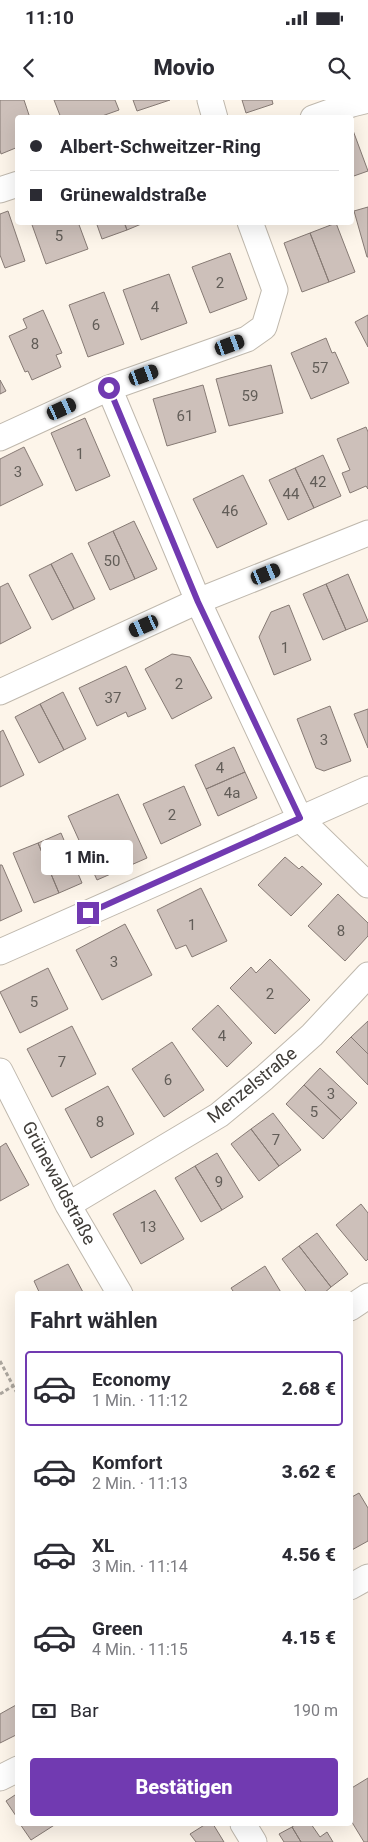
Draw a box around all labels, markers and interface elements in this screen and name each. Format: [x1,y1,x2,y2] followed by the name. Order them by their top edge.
[25,6,74,29] text: 11:10
[15,54,43,82] icon: back
[325,54,353,82] icon: search
[153,55,215,80] text: Movio
[60,135,261,158] text: Albert-Schweitzer-Ring
[60,183,207,206] text: Grünewaldstraße
[55,227,63,245] house number: 5
[216,274,224,292] house number: 2
[151,298,160,316] house number: 4
[92,316,100,334] house number: 6
[213,333,246,357] car
[31,335,39,353] house number: 8
[312,359,328,377] house number: 57
[127,363,160,387] car
[98,377,120,399] route start
[242,387,258,405] house number: 59
[45,396,78,422] car
[177,407,193,425] house number: 61
[76,445,84,463] house number: 1
[14,463,22,481] house number: 3
[310,473,326,491] house number: 42
[283,485,300,503] house number: 44
[222,502,238,520] house number: 46
[104,552,120,570] house number: 50
[249,561,282,587] car
[127,613,160,639] car
[281,639,289,657] house number: 1
[175,675,183,693] house number: 2
[105,689,121,707] house number: 37
[320,731,328,749] house number: 3
[216,759,225,777] house number: 4
[224,784,240,802] house number: 4a
[168,806,176,824] house number: 2
[42,840,134,876] callout: 1 Min.
[64,848,110,867] text: 1 Min.
[77,902,99,924] route end
[188,916,196,934] house number: 1
[337,922,345,940] house number: 8
[110,953,118,971] house number: 3
[266,985,274,1003] house number: 2
[30,993,38,1011] house number: 5
[218,1027,227,1045] house number: 4
[203,1042,301,1127] street label: Menzelstraße
[58,1053,66,1071] house number: 7
[164,1071,172,1089] house number: 6
[327,1085,335,1103] house number: 3
[310,1103,318,1121] house number: 5
[96,1113,104,1131] house number: 8
[18,1118,101,1248] street label: Grünewaldstraße
[272,1131,280,1149] house number: 7
[215,1173,223,1191] house number: 9
[140,1218,156,1236] house number: 13
[30,1308,158,1333] text: Fahrt wählen
[32,1366,77,1411] icon: car
[92,1368,171,1391] text: Economy
[282,1377,336,1400] text: 2.68 €
[92,1391,188,1410] text: 1 Min. · 11:12
[32,1449,77,1494] icon: car
[92,1451,162,1474] text: Komfort
[282,1460,336,1483] text: 3.62 €
[92,1474,188,1493] text: 2 Min. · 11:13
[32,1532,77,1577] icon: car
[92,1534,114,1557] text: XL
[282,1543,336,1566] text: 4.56 €
[92,1557,188,1576] text: 3 Min. · 11:14
[32,1615,77,1660] icon: car
[92,1617,143,1640] text: Green
[282,1626,336,1649] text: 4.15 €
[92,1640,188,1659] text: 4 Min. · 11:15
[30,1697,58,1725] icon: cash
[70,1699,99,1722] text: Bar
[293,1701,338,1720] text: 190 m
[30,1758,338,1816] button: Bestätigen

